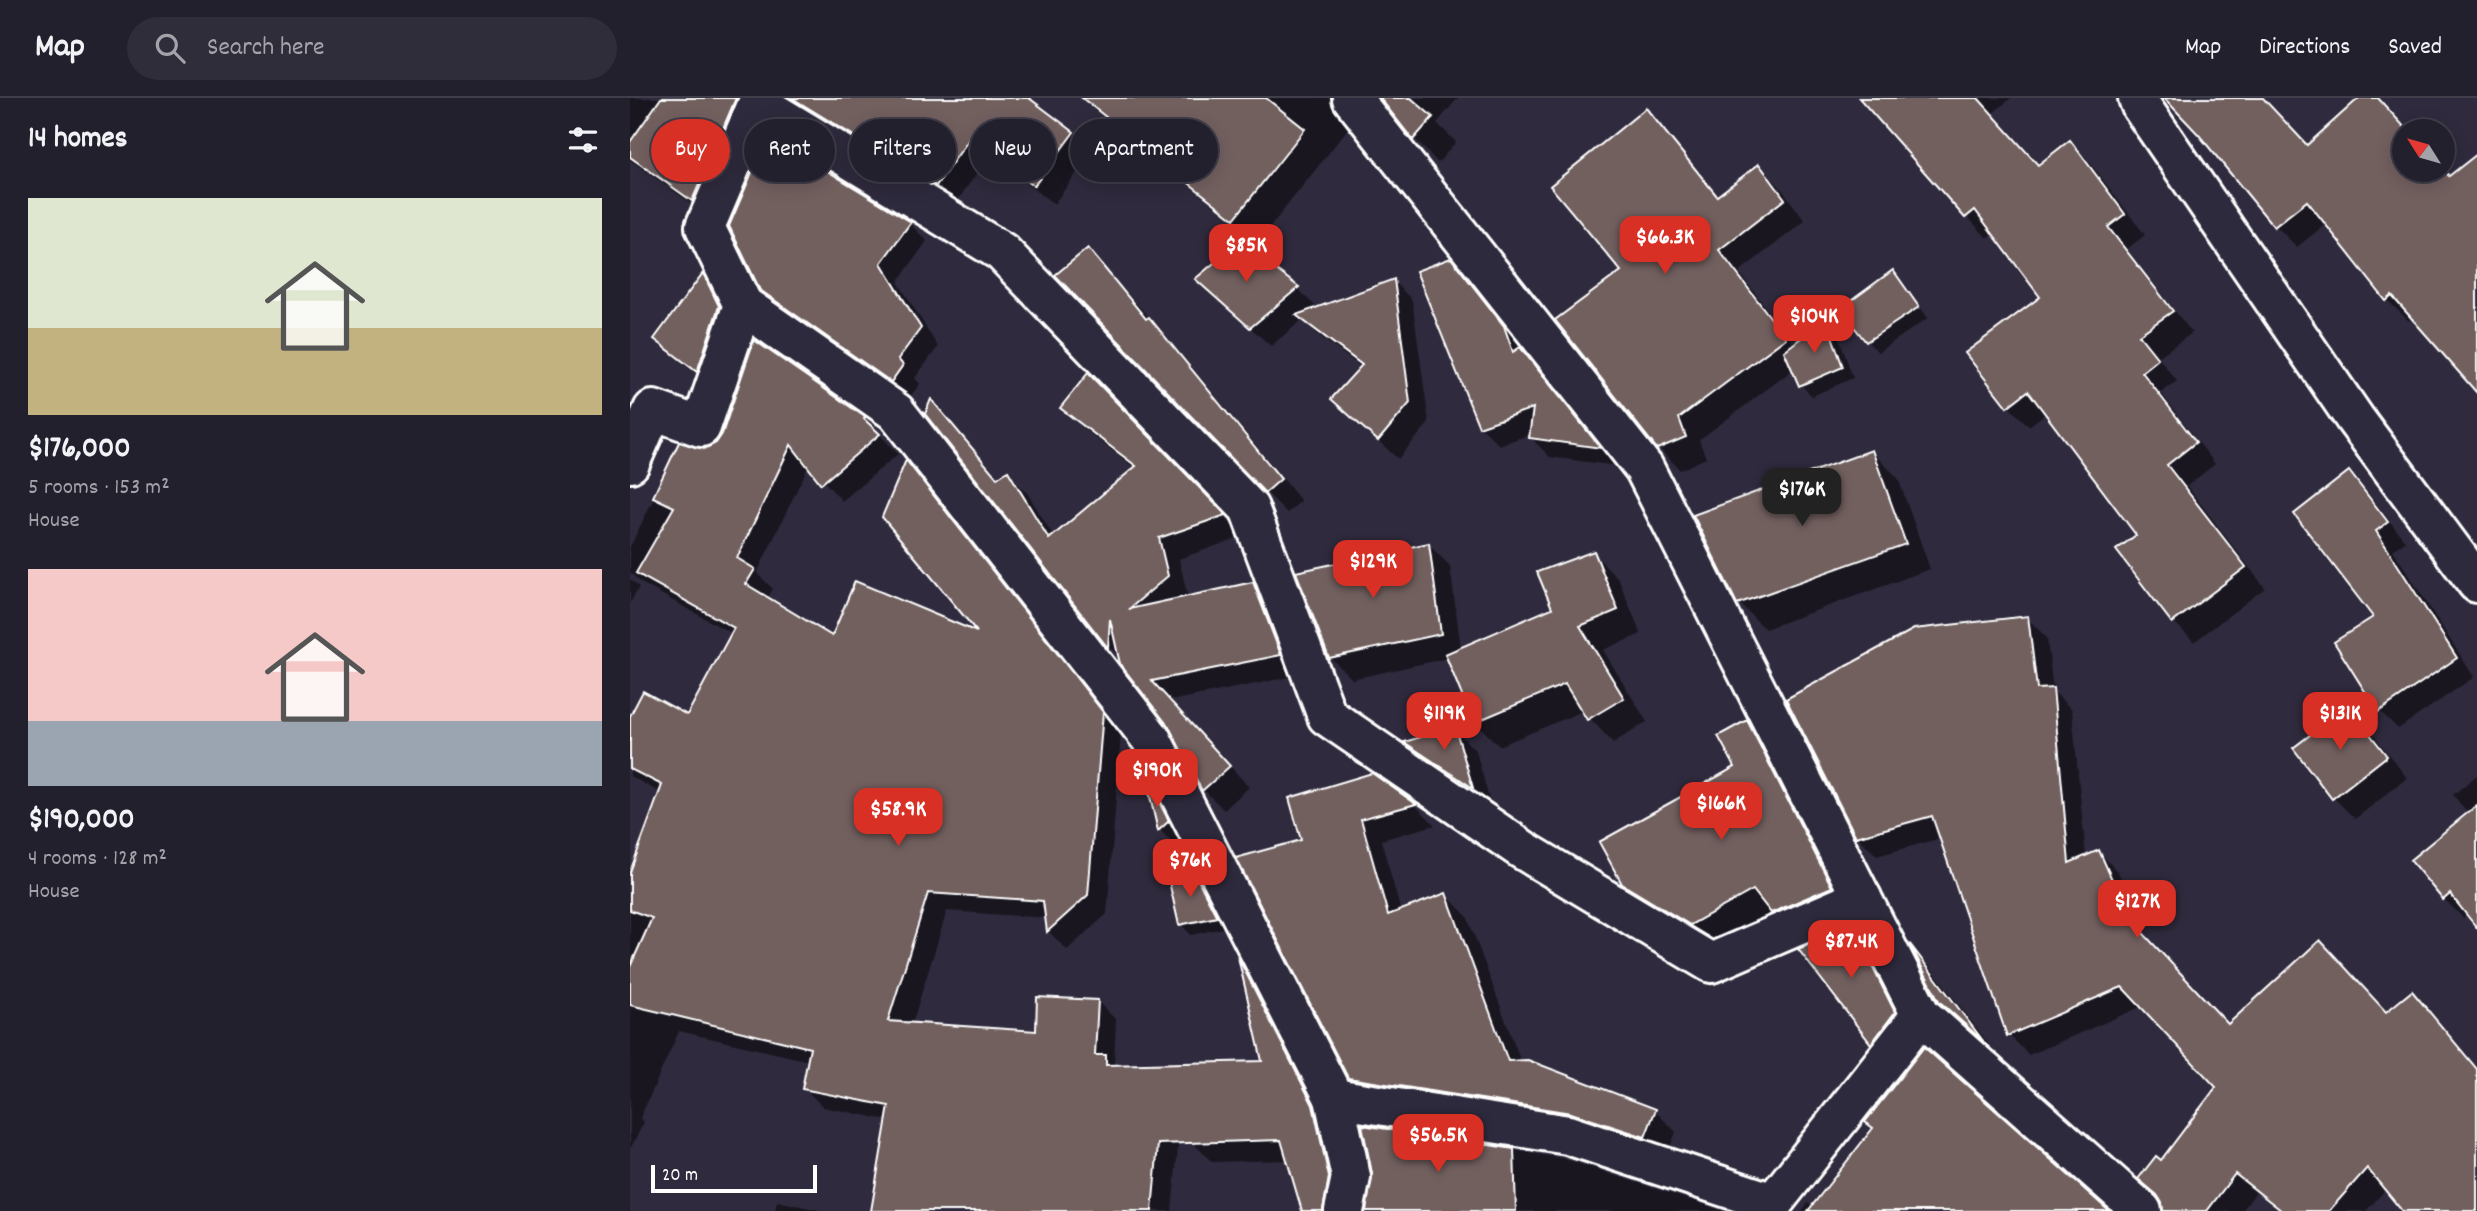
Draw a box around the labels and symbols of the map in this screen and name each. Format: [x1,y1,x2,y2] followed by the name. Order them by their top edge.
[2392,119,2455,182] north arrow
[1608,216,1722,276] pin: $66.3K
[1205,225,1287,284] pin: $85K
[1765,296,1863,355] pin: $104K
[1753,468,1851,528] pin: $176K
[1324,540,1422,600] pin: $129K
[1395,692,1493,752] pin: $119K
[2291,692,2389,752] pin: $131K
[1108,750,1206,809] pin: $190K
[1672,782,1770,842] pin: $166K
[841,788,955,848] pin: $58.9K
[1149,840,1231,899] pin: $76K
[2088,880,2186,940] pin: $127K
[1794,920,1908,980] pin: $87.4K
[1381,1114,1495,1174] pin: $56.5K
[651,1162,817,1194] scale bar

